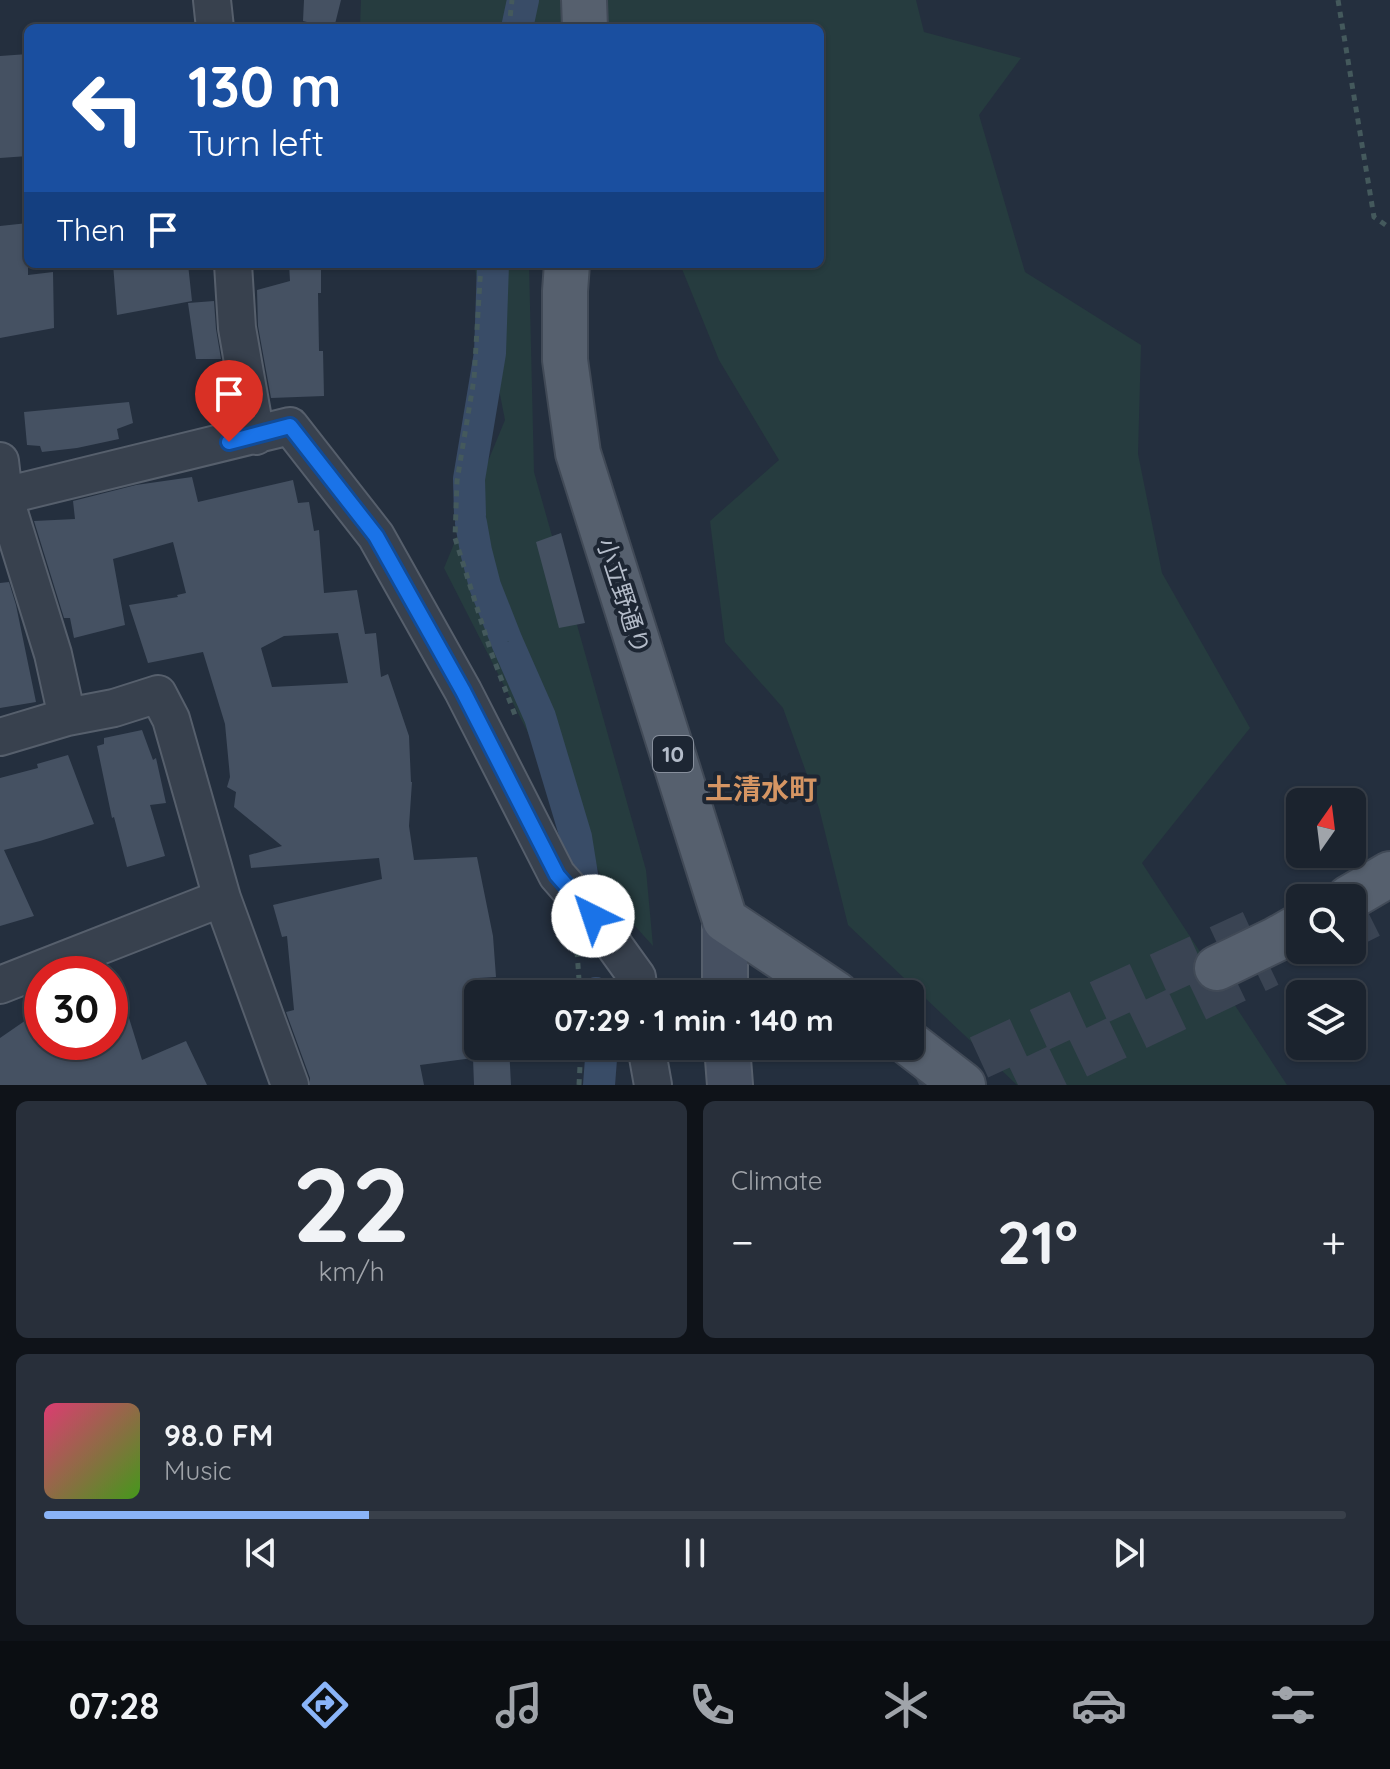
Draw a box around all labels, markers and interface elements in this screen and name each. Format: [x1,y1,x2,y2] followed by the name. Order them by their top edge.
[188,51,342,121] text: 130 m
[56,56,160,160] icon: left
[188,120,324,165] text: Turn left
[141,208,185,252] icon: arrive
[56,211,125,249] text: Then
[195,360,263,442] pin
[207,372,251,416] icon: arrive
[591,534,657,657] street label: 小立野通り
[653,736,693,772] road number: 10
[705,771,817,806] district label: 土清水町
[1286,788,1366,868] north arrow
[1286,788,1366,1060] map controls
[551,874,635,958] position arrow
[1286,884,1366,964] button: search
[24,956,128,1060] speed limit sign: 30
[1286,980,1366,1060] button: layers
[554,1001,834,1039] text: 07:29 · 1 min · 140 m
[292,1138,411,1268] text: 22
[731,1164,822,1197] text: Climate
[997,1204,1078,1279] text: 21°
[731,1214,754,1269] text: −
[1321,1214,1346,1269] text: +
[319,1255,384,1288] text: km/h
[164,1416,273,1454] text: 98.0 FM
[164,1454,232,1487] text: Music
[239,1531,283,1575] icon: previous
[673,1531,717,1575] icon: pause
[1107,1531,1151,1575] icon: next
[297,1677,353,1733] icon: directions
[491,1677,547,1733] icon: music
[684,1677,740,1733] icon: phone
[878,1677,934,1733] icon: climate
[1071,1677,1127,1733] icon: car
[1265,1677,1321,1733] icon: filters
[69,1683,159,1728] text: 07:28

